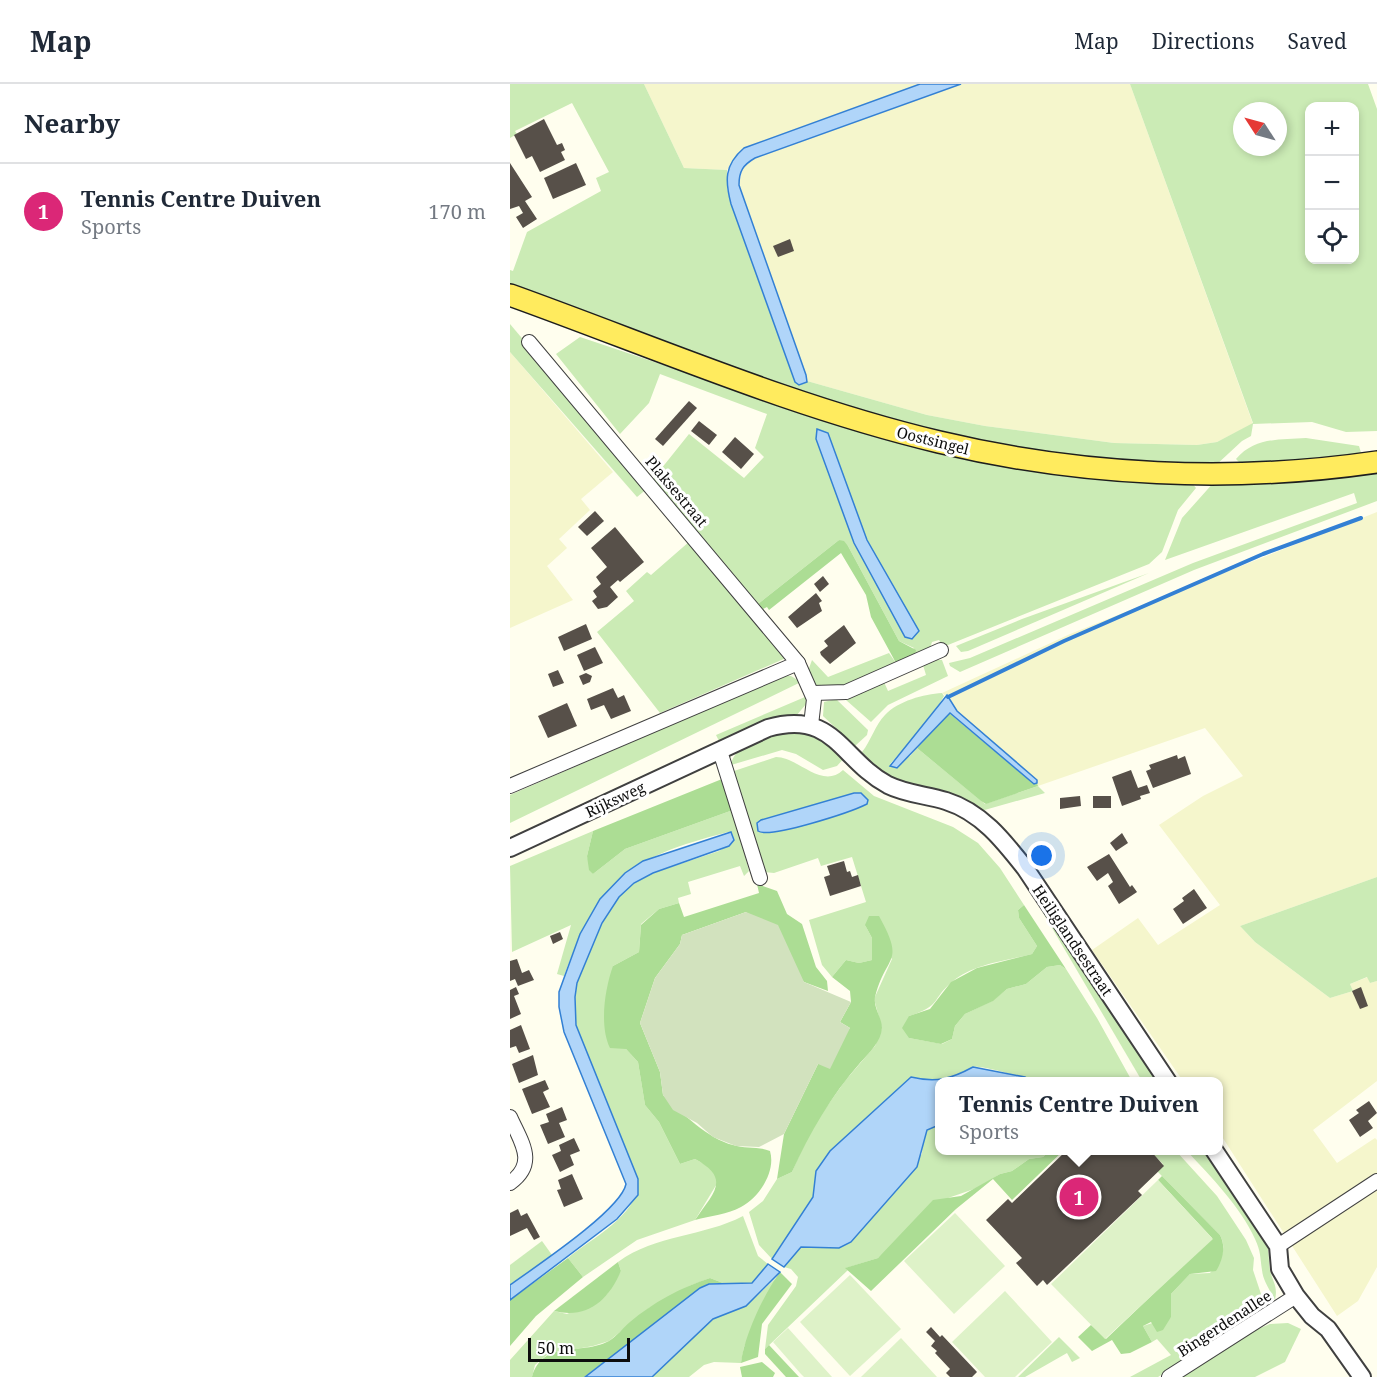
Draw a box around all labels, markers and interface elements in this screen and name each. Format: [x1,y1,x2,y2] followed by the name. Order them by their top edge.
[30,22,92,60] text: Map
[1074,27,1119,55] text: Map
[1152,27,1254,55] text: Directions
[1287,27,1347,55] text: Saved
[1233,102,1287,156] north arrow
[1305,102,1359,264] map controls
[1305,102,1359,156] button: +
[24,105,120,141] text: Nearby
[1305,156,1359,210] button: −
[81,183,321,213] text: Tennis Centre Duiven
[38,198,49,225] text: 1
[428,198,486,225] text: 170 m
[1305,210,1359,264] button: locate
[81,213,141,240] text: Sports
[895,421,972,459] street label: Oostsingel
[641,451,713,531] street label: Plaksestraat
[582,776,648,822] street label: Rijksweg
[1027,841,1056,870] your location
[1028,881,1118,999] street label: Heiliglandsestraat
[935,1077,1223,1155] popup
[959,1088,1199,1118] text: Tennis Centre Duiven
[959,1118,1019,1145] text: Sports
[1060,1174,1098,1220] pin: 1
[1173,1285,1275,1361] street label: Bingerdenallee
[528,1335,630,1362] scale bar
[537,1337,574,1359] text: 50 m

